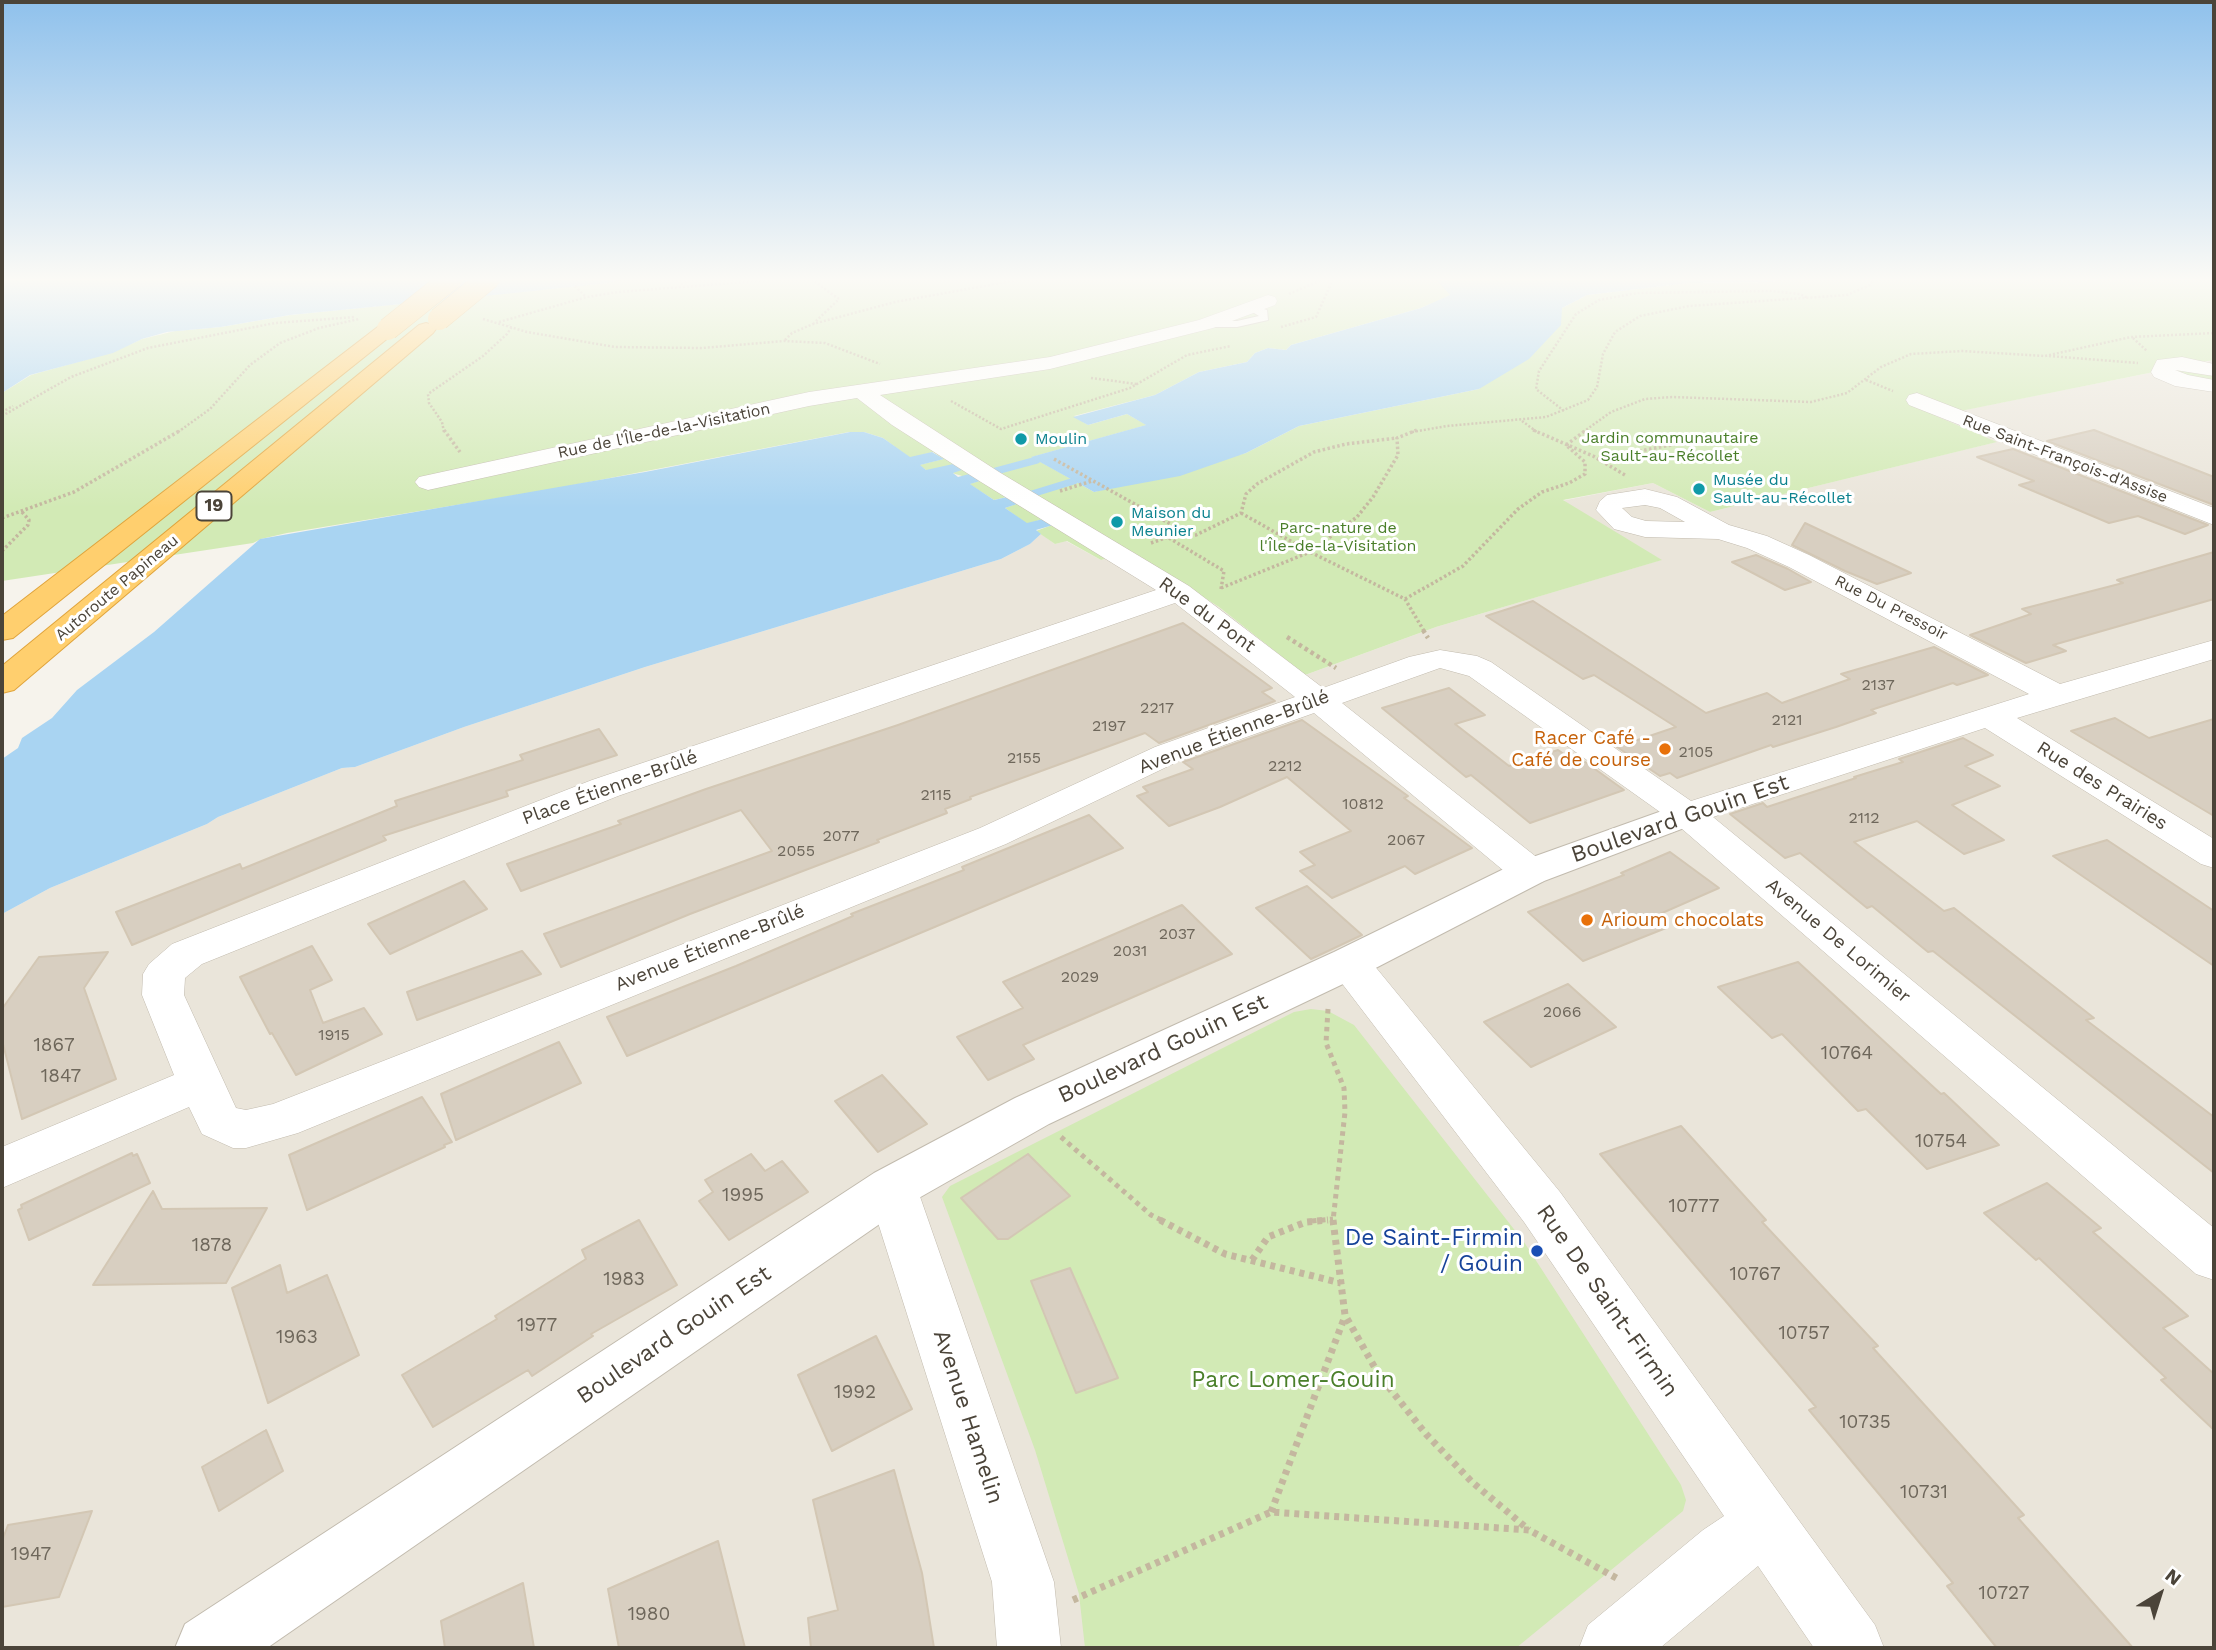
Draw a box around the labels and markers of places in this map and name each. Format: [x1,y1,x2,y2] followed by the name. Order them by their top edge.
[1035,429,1087,449] place label: Moulin
[1013,431,1029,447] marker: Moulin
[1713,470,1852,508] place label: Musée du Sault-au-Récollet
[1691,481,1707,497] marker: Musée du Sault-au-Récollet
[1131,503,1211,541] place label: Maison du Meunier
[1109,514,1125,530] marker: Maison du Meunier
[1511,727,1651,771] place label: Racer Café - Café de course
[1657,741,1673,757] marker: Racer Café - Café de course
[1601,909,1764,931] place label: Arioum chocolats
[1579,912,1595,928] marker: Arioum chocolats
[1345,1224,1523,1278] place label: De Saint-Firmin / Gouin
[1529,1243,1545,1259] marker: De Saint-Firmin / Gouin

